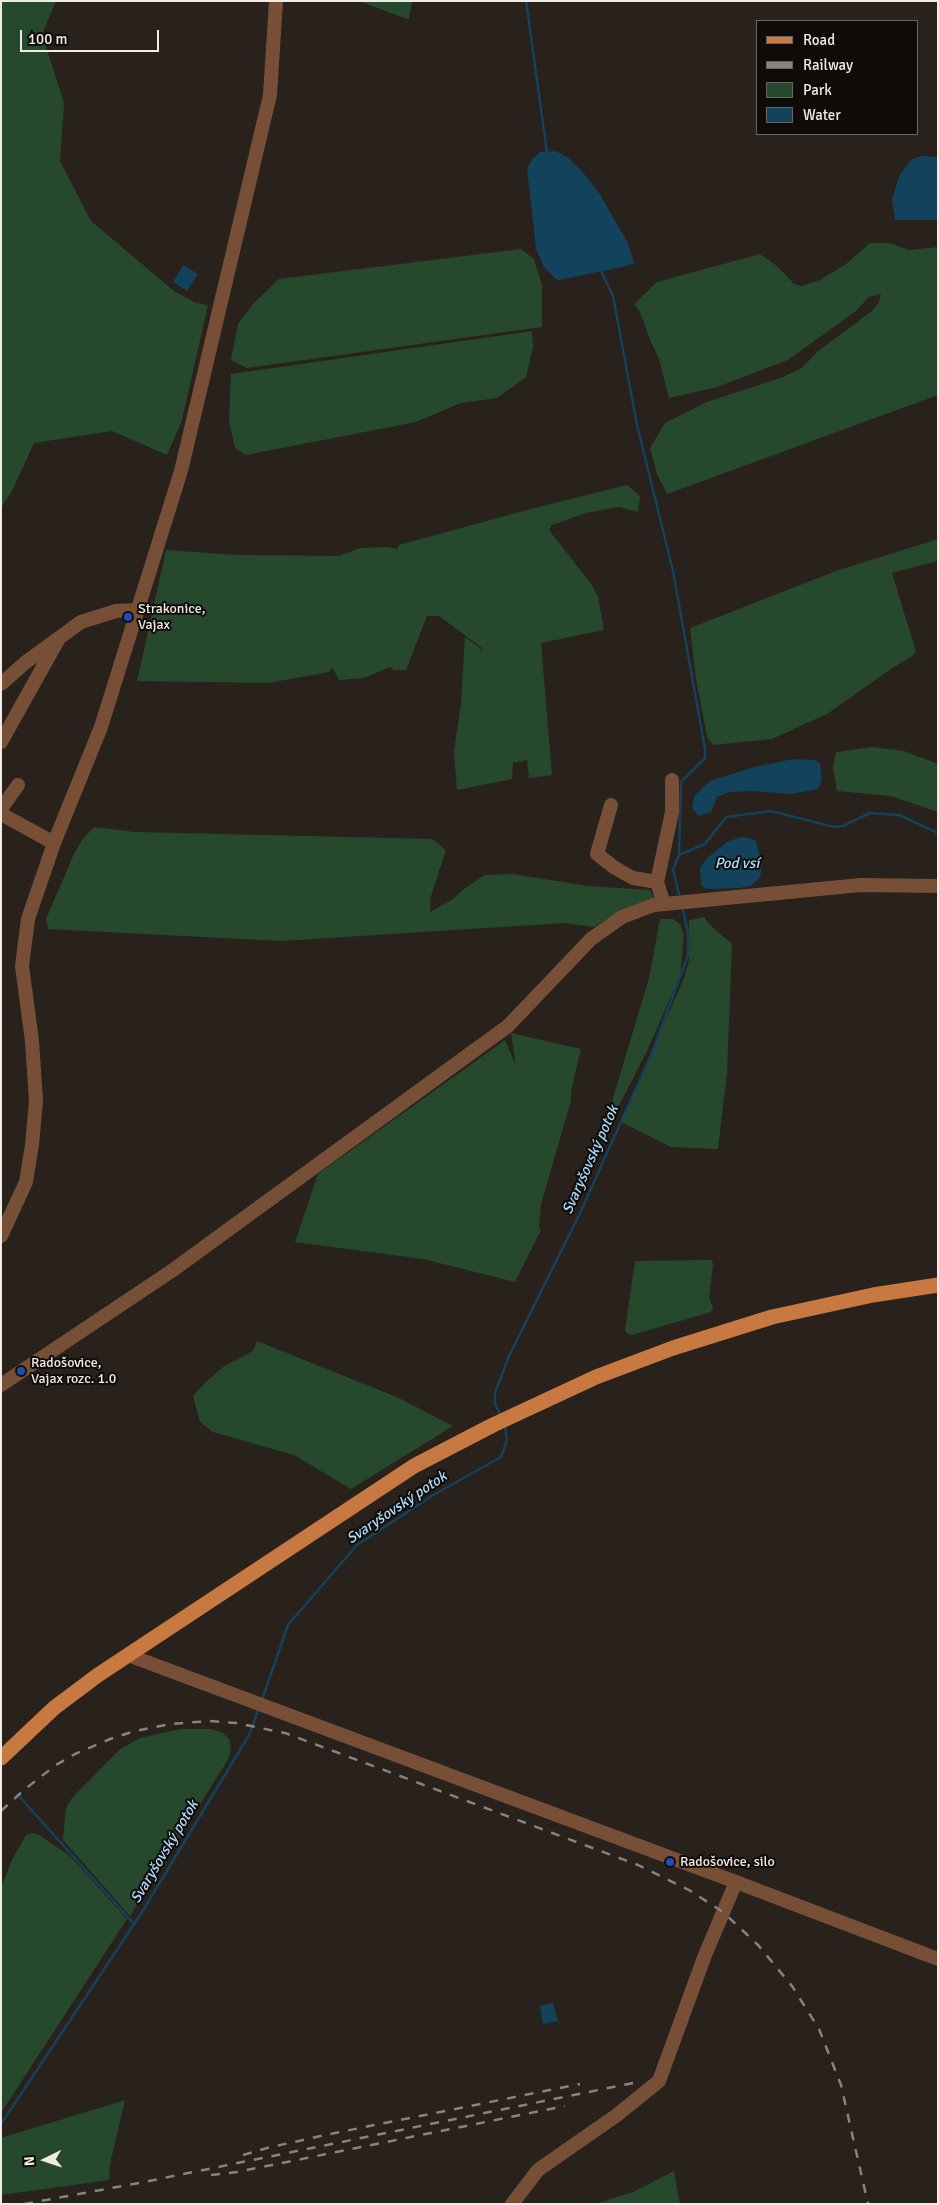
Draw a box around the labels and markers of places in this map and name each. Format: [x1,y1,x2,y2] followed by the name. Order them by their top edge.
[138,601,206,634] place label: Strakonice, Vajax
[122,611,134,623] marker: Strakonice, Vajax
[31,1355,116,1388] place label: Radošovice, Vajax rozc. 1.0
[15,1365,27,1377] marker: Radošovice, Vajax rozc. 1.0
[680,1854,775,1870] place label: Radošovice, silo
[664,1856,676,1868] marker: Radošovice, silo

